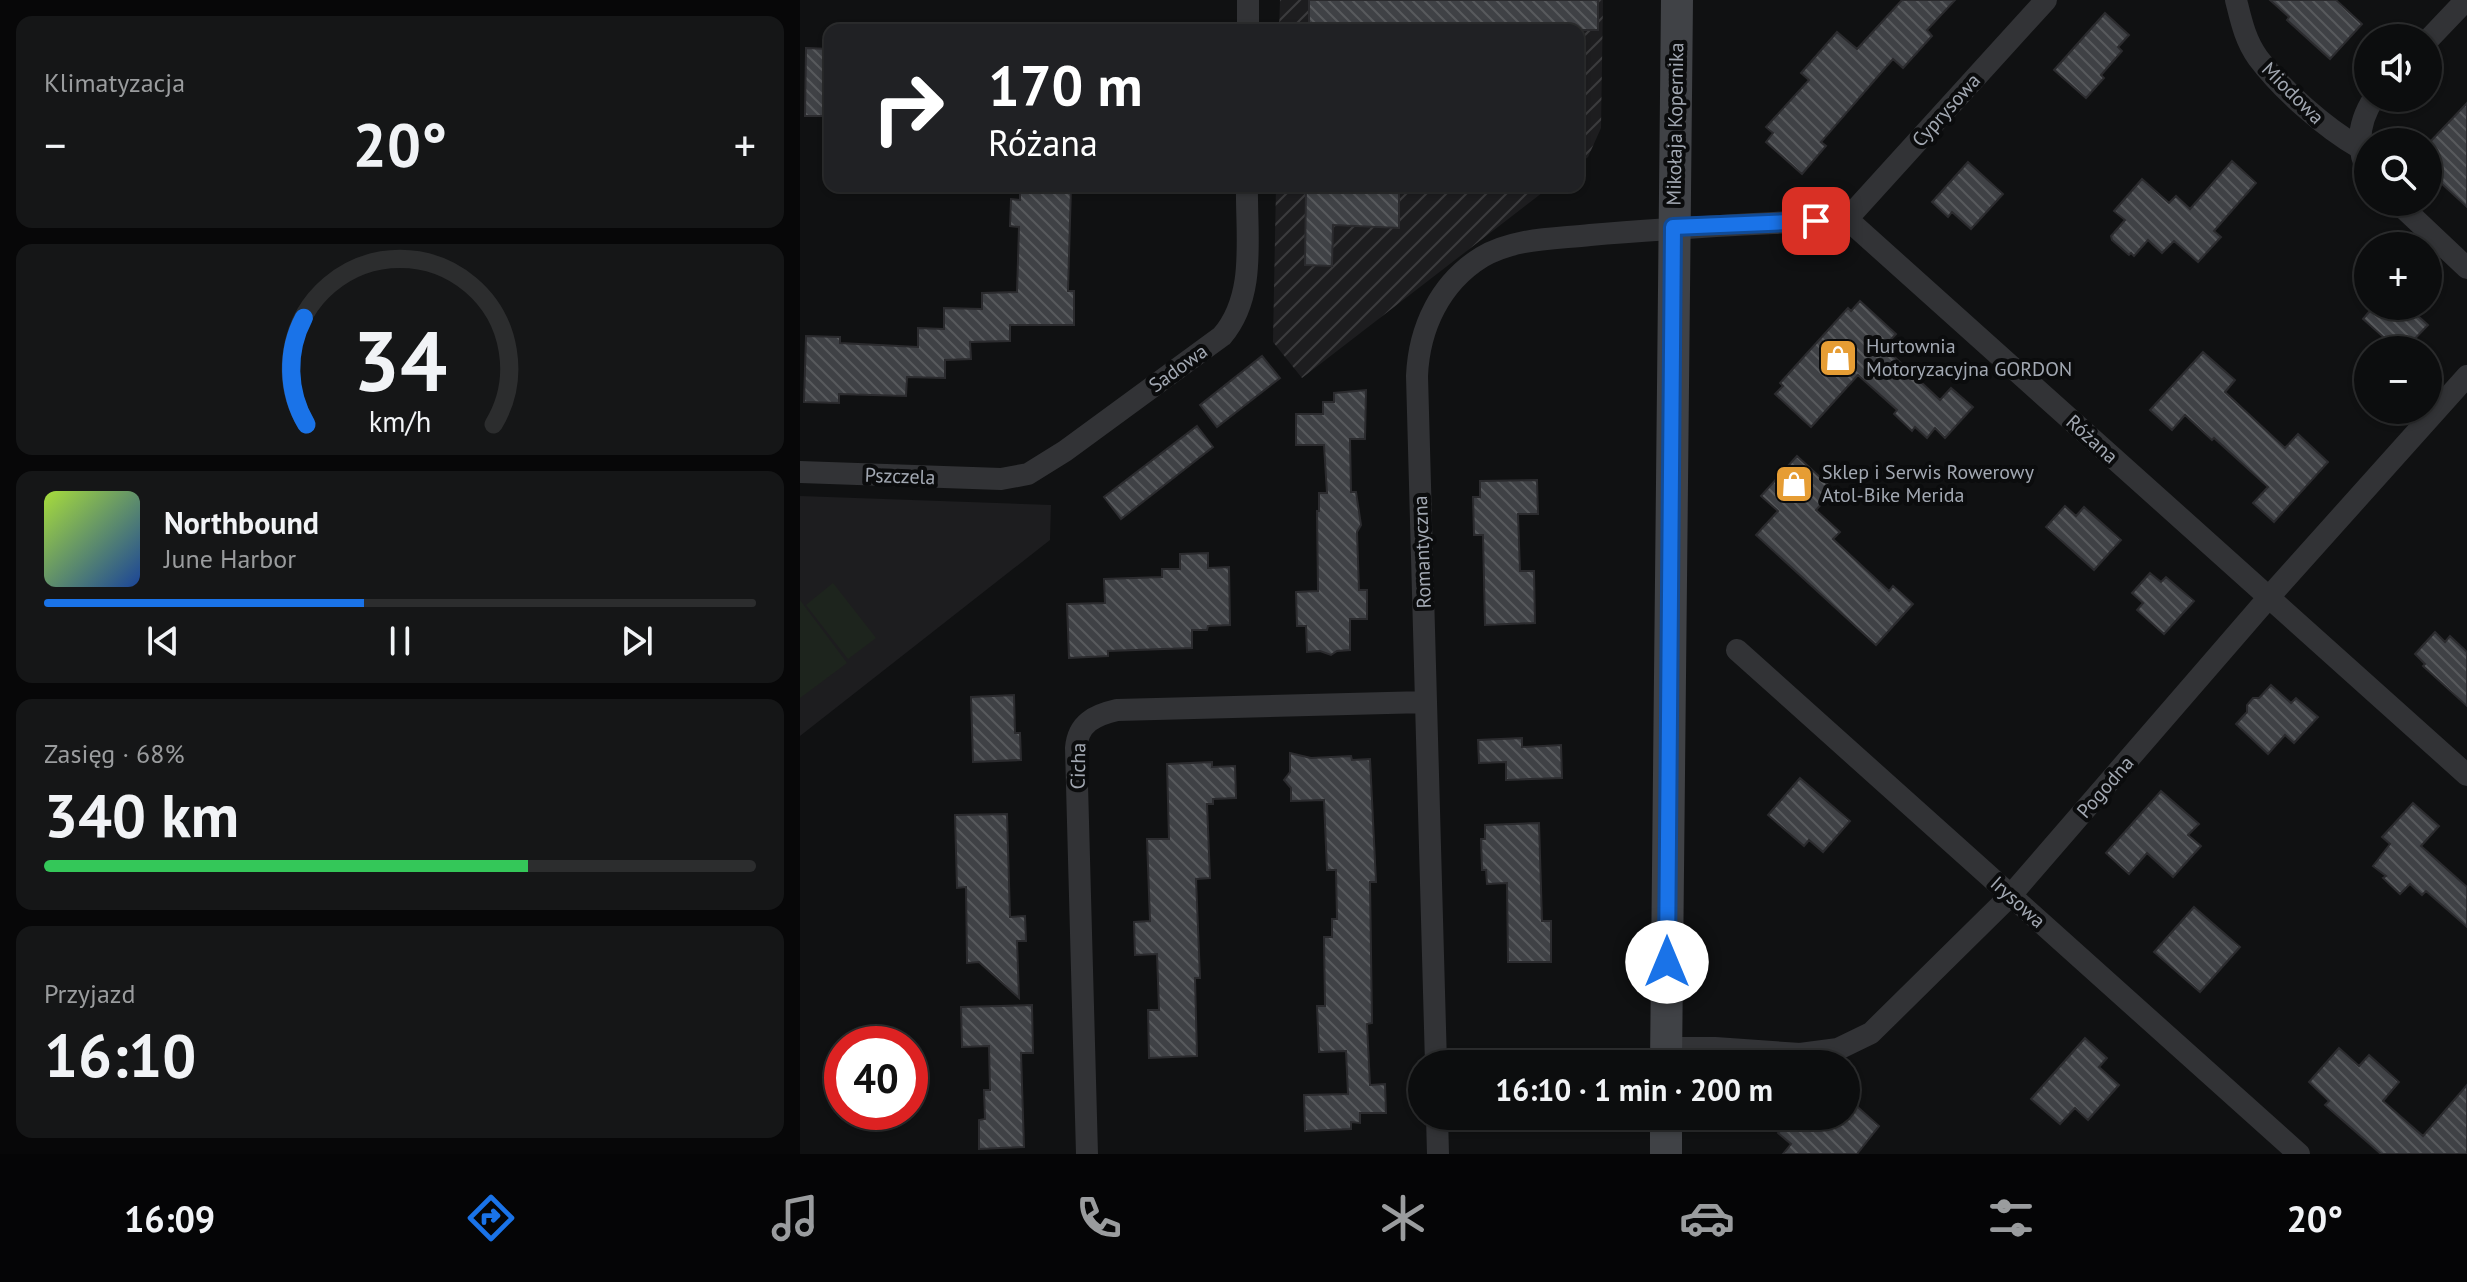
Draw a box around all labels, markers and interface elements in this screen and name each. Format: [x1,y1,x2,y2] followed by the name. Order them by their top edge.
[2354,24,2442,424] map controls
[2354,24,2442,112] button: sound
[1661,42,1689,206] street label: Mikołaja Kopernika
[988,49,1143,121] text: 170 m
[856,56,960,160] icon: right
[2256,56,2330,130] street label: Miodowa
[44,66,185,99] text: Klimatyzacja
[1906,68,1986,152] street label: Cyprysowa
[353,105,447,183] text: 20°
[44,116,66,173] text: −
[734,116,756,173] text: +
[988,119,1098,166] text: Różana
[2354,128,2442,216] button: search
[1782,187,1850,255] pin
[1794,199,1838,243] icon: arrive
[2354,232,2442,320] button: +
[353,306,447,414] text: 34
[1866,333,2072,382] place label: Hurtownia Motoryzacyjna GORDON
[2354,336,2442,424] button: −
[1817,337,1859,379] shop icon: Hurtownia Motoryzacyjna GORDON
[1143,338,1213,398] street label: Sadowa
[369,404,431,441] text: km/h
[2061,409,2123,469] street label: Różana
[1822,459,2035,508] place label: Sklep i Serwis Rowerowy Atol-Bike Merida
[864,462,936,490] street label: Pszczela
[1773,463,1815,505] shop icon: Sklep i Serwis Rowerowy Atol-Bike Merida
[1407,495,1437,609] street label: Romantyczna
[164,503,319,542] text: Northbound
[164,542,296,575] text: June Harbor
[141,619,185,663] icon: previous
[378,619,422,663] icon: pause
[615,619,659,663] icon: next
[44,737,185,770] text: Zasięg · 68%
[1065,742,1091,790] street label: Cicha
[2071,750,2139,824] street label: Pogodna
[44,776,239,854] text: 340 km
[1985,870,2051,934] street label: Irysowa
[1625,920,1709,1004] position arrow
[44,977,135,1010] text: Przyjazd
[44,1016,196,1094] text: 16:10
[824,1026,928,1130] speed limit sign: 40
[1495,1070,1773,1109] text: 16:10 · 1 min · 200 m
[463,1190,519,1246] icon: directions
[767,1190,823,1246] icon: music
[1071,1190,1127,1246] icon: phone
[1375,1190,1431,1246] icon: climate
[1679,1190,1735,1246] icon: car
[1983,1190,2039,1246] icon: filters
[124,1195,215,1242] text: 16:09
[2286,1195,2343,1242] text: 20°

